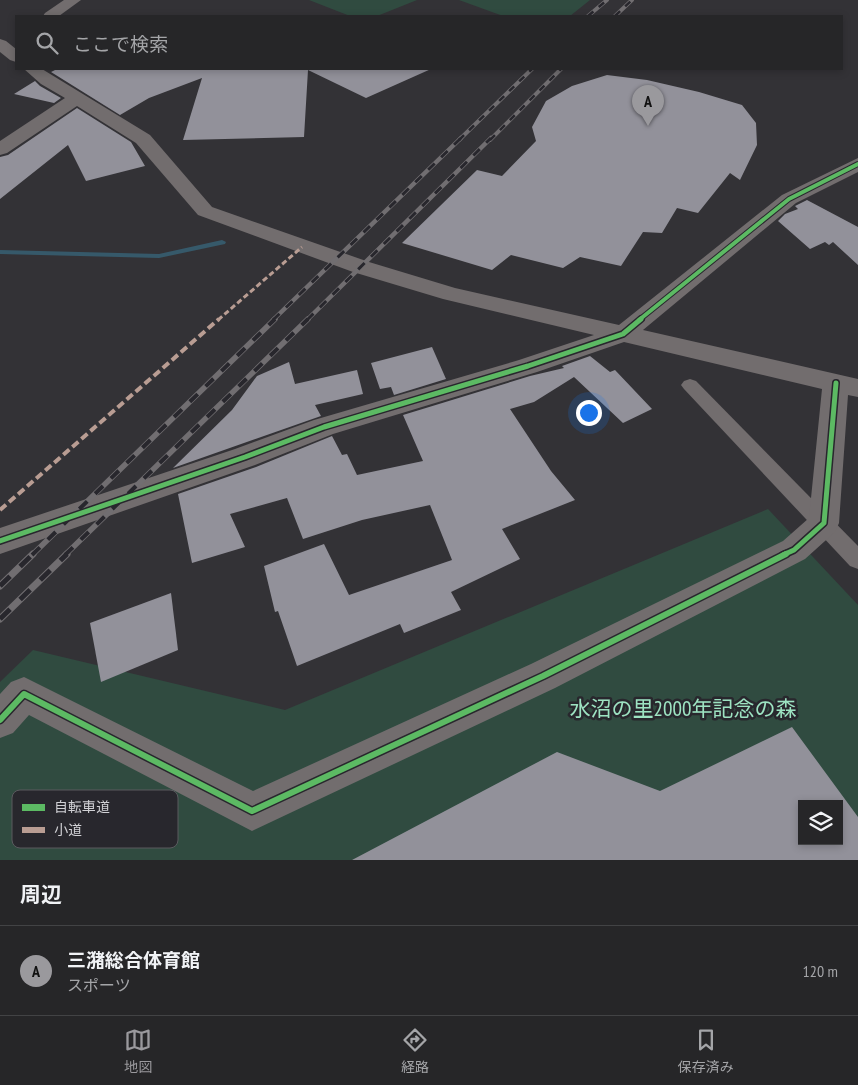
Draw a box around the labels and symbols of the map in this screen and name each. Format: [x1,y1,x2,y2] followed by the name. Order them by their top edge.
[632,85,664,126] pin: A
[576,400,602,426] your location
[570,695,796,722] park label: 水沼の里2000年記念の森
[12,790,178,848] legend
[54,798,110,816] text: 自転車道
[54,821,82,839] text: 小道

